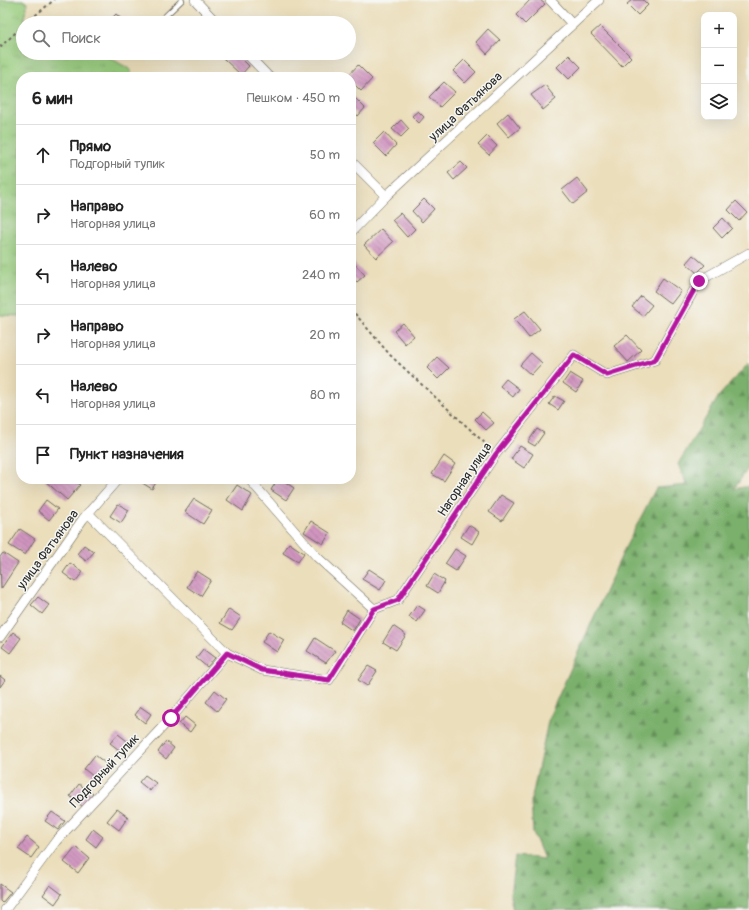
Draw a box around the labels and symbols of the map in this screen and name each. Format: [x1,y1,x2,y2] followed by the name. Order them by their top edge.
[425,69,506,145] street label: улица Фатьянова
[690,272,708,290] route end
[434,440,495,520] street label: Нагорная улица
[13,507,82,593] street label: улица Фатьянова
[162,709,180,727] route start
[66,730,143,811] street label: Подгорный тупик

